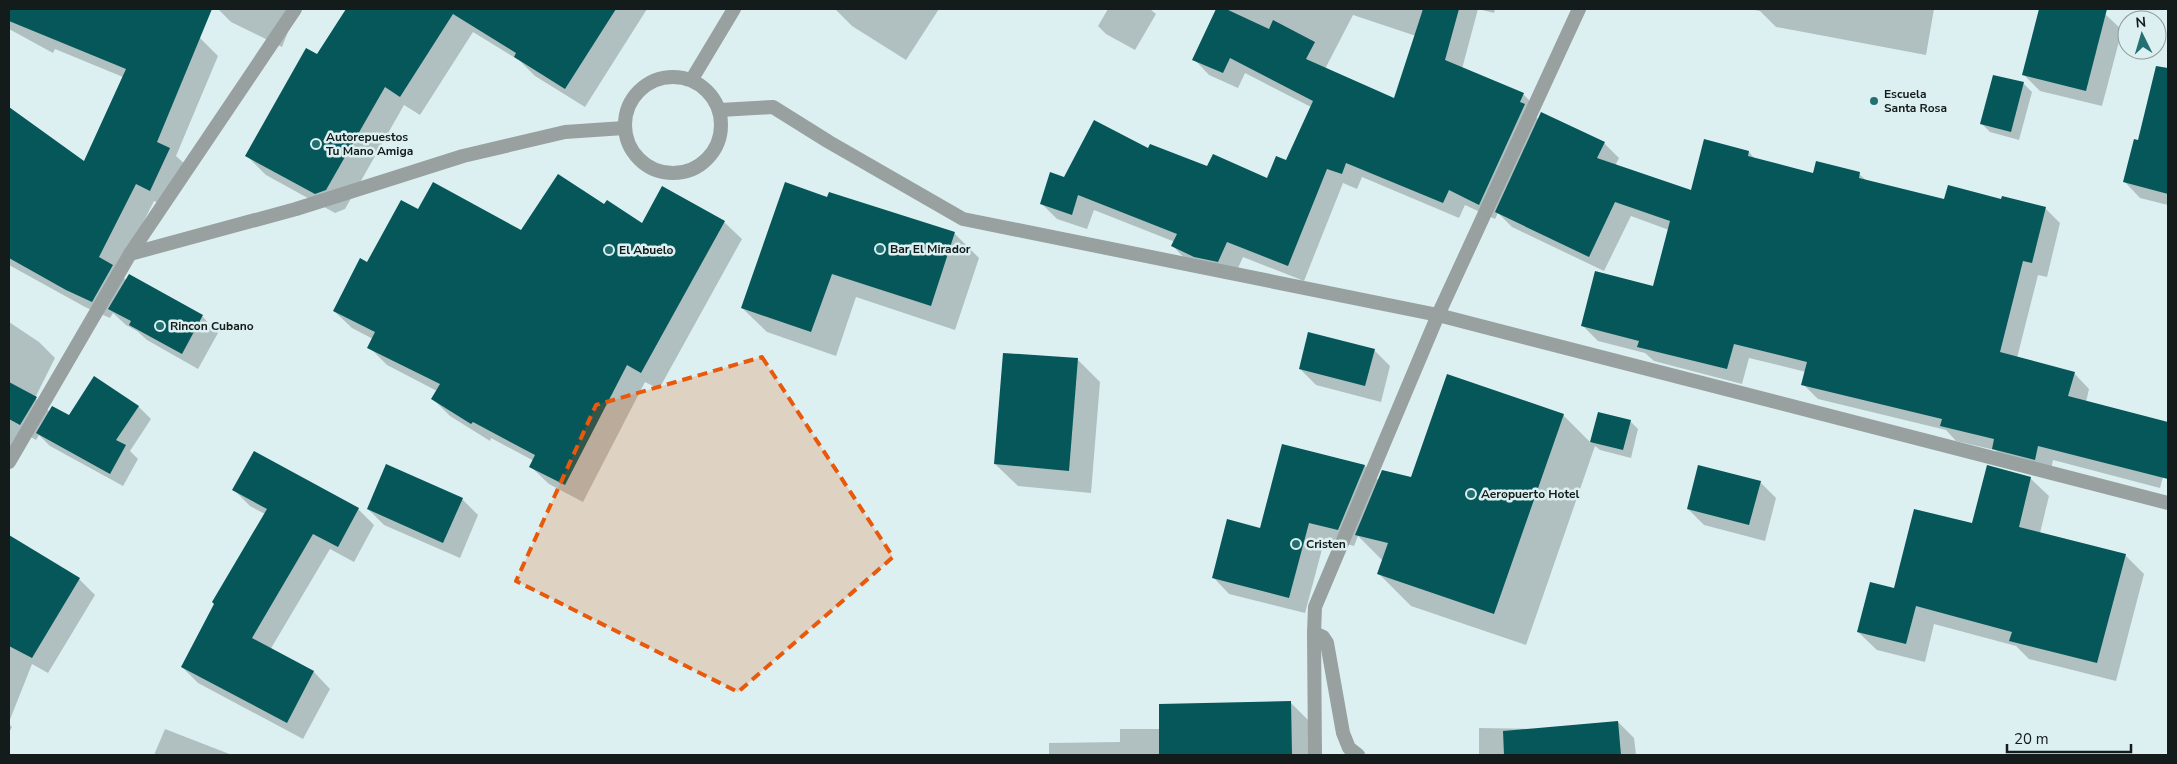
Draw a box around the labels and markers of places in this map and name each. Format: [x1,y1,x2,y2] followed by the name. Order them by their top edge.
[1884,86,1947,116] place label: Escuela Santa Rosa
[1868,95,1880,107] marker: Escuela Santa Rosa
[326,129,413,159] place label: Autorepuestos Tu Mano Amiga
[310,138,322,150] marker: Autorepuestos Tu Mano Amiga
[890,241,971,257] place label: Bar El Mirador
[619,242,674,258] place label: El Abuelo
[874,243,886,255] marker: Bar El Mirador
[603,244,615,256] marker: El Abuelo
[170,318,254,334] place label: Rincon Cubano
[154,320,166,332] marker: Rincon Cubano
[1481,486,1579,502] place label: Aeropuerto Hotel
[1465,488,1477,500] marker: Aeropuerto Hotel
[1306,536,1346,552] place label: Cristen
[1290,538,1302,550] marker: Cristen

